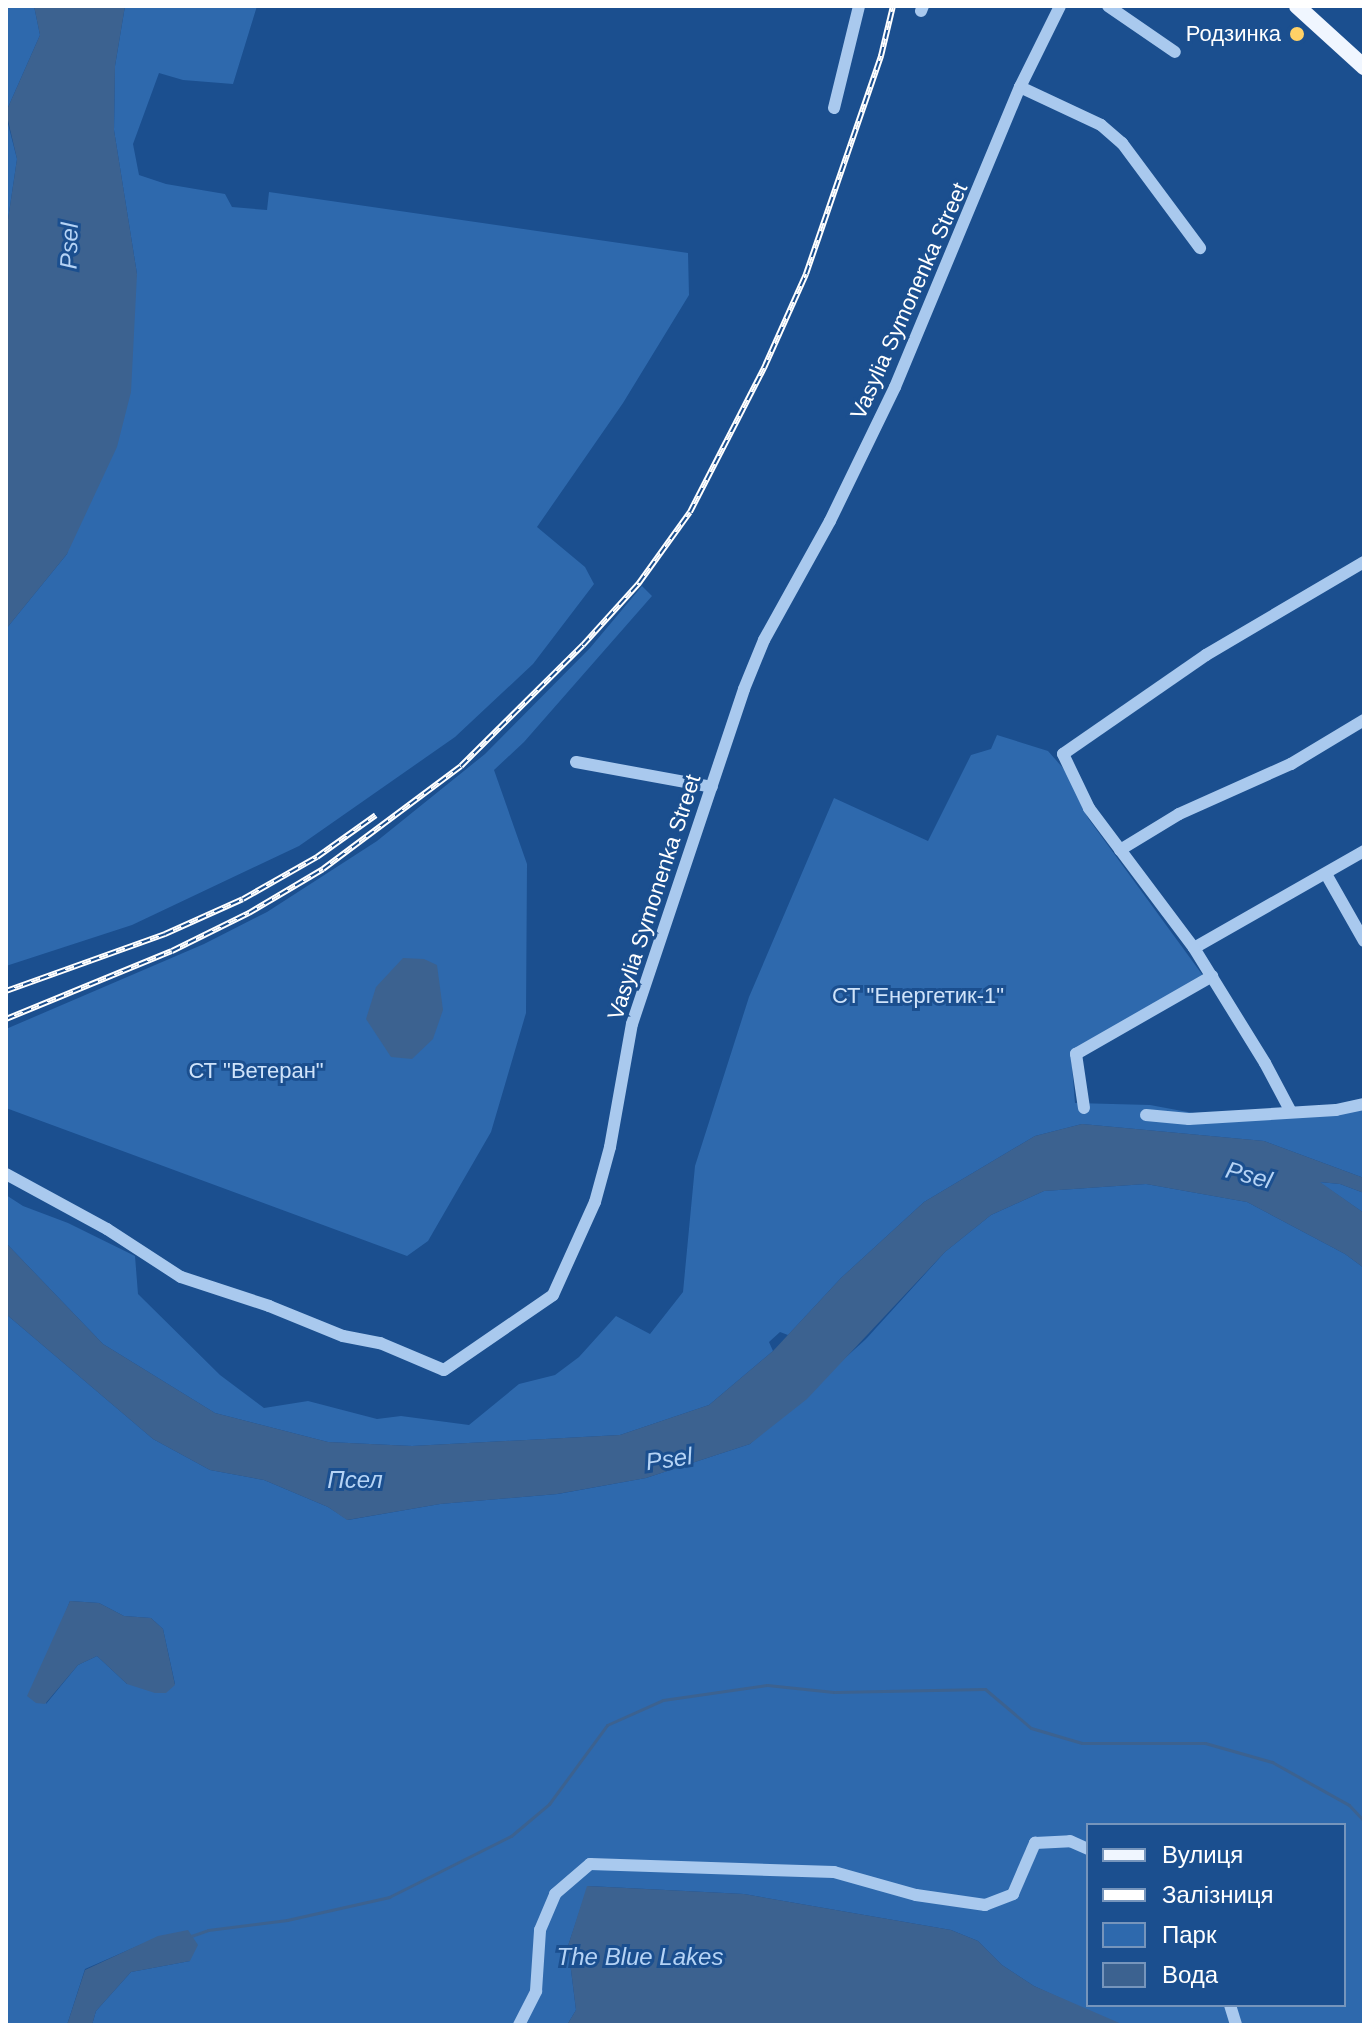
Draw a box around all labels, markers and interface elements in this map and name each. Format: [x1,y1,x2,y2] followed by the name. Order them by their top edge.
[1186,21,1281,47] place label: Родзинка
[1288,25,1306,43] marker: Родзинка
[845,179,973,423] street label: Vasylia Symonenka Street
[54,222,84,270] water label: Psel
[602,771,706,1023] street label: Vasylia Symonenka Street
[832,983,1004,1009] park label: СТ "Енергетик-1"
[188,1058,324,1084] park label: СТ "Ветеран"
[1223,1155,1275,1195] water label: Psel
[644,1441,694,1477] water label: Psel
[327,1466,383,1494] water label: Псел
[1086,1823,1346,2007] legend
[1162,1841,1243,1868] text: Вулиця
[1162,1881,1274,1908] text: Залізниця
[1162,1921,1216,1948] text: Парк
[557,1943,723,1971] water label: The Blue Lakes
[1162,1961,1218,1988] text: Вода

